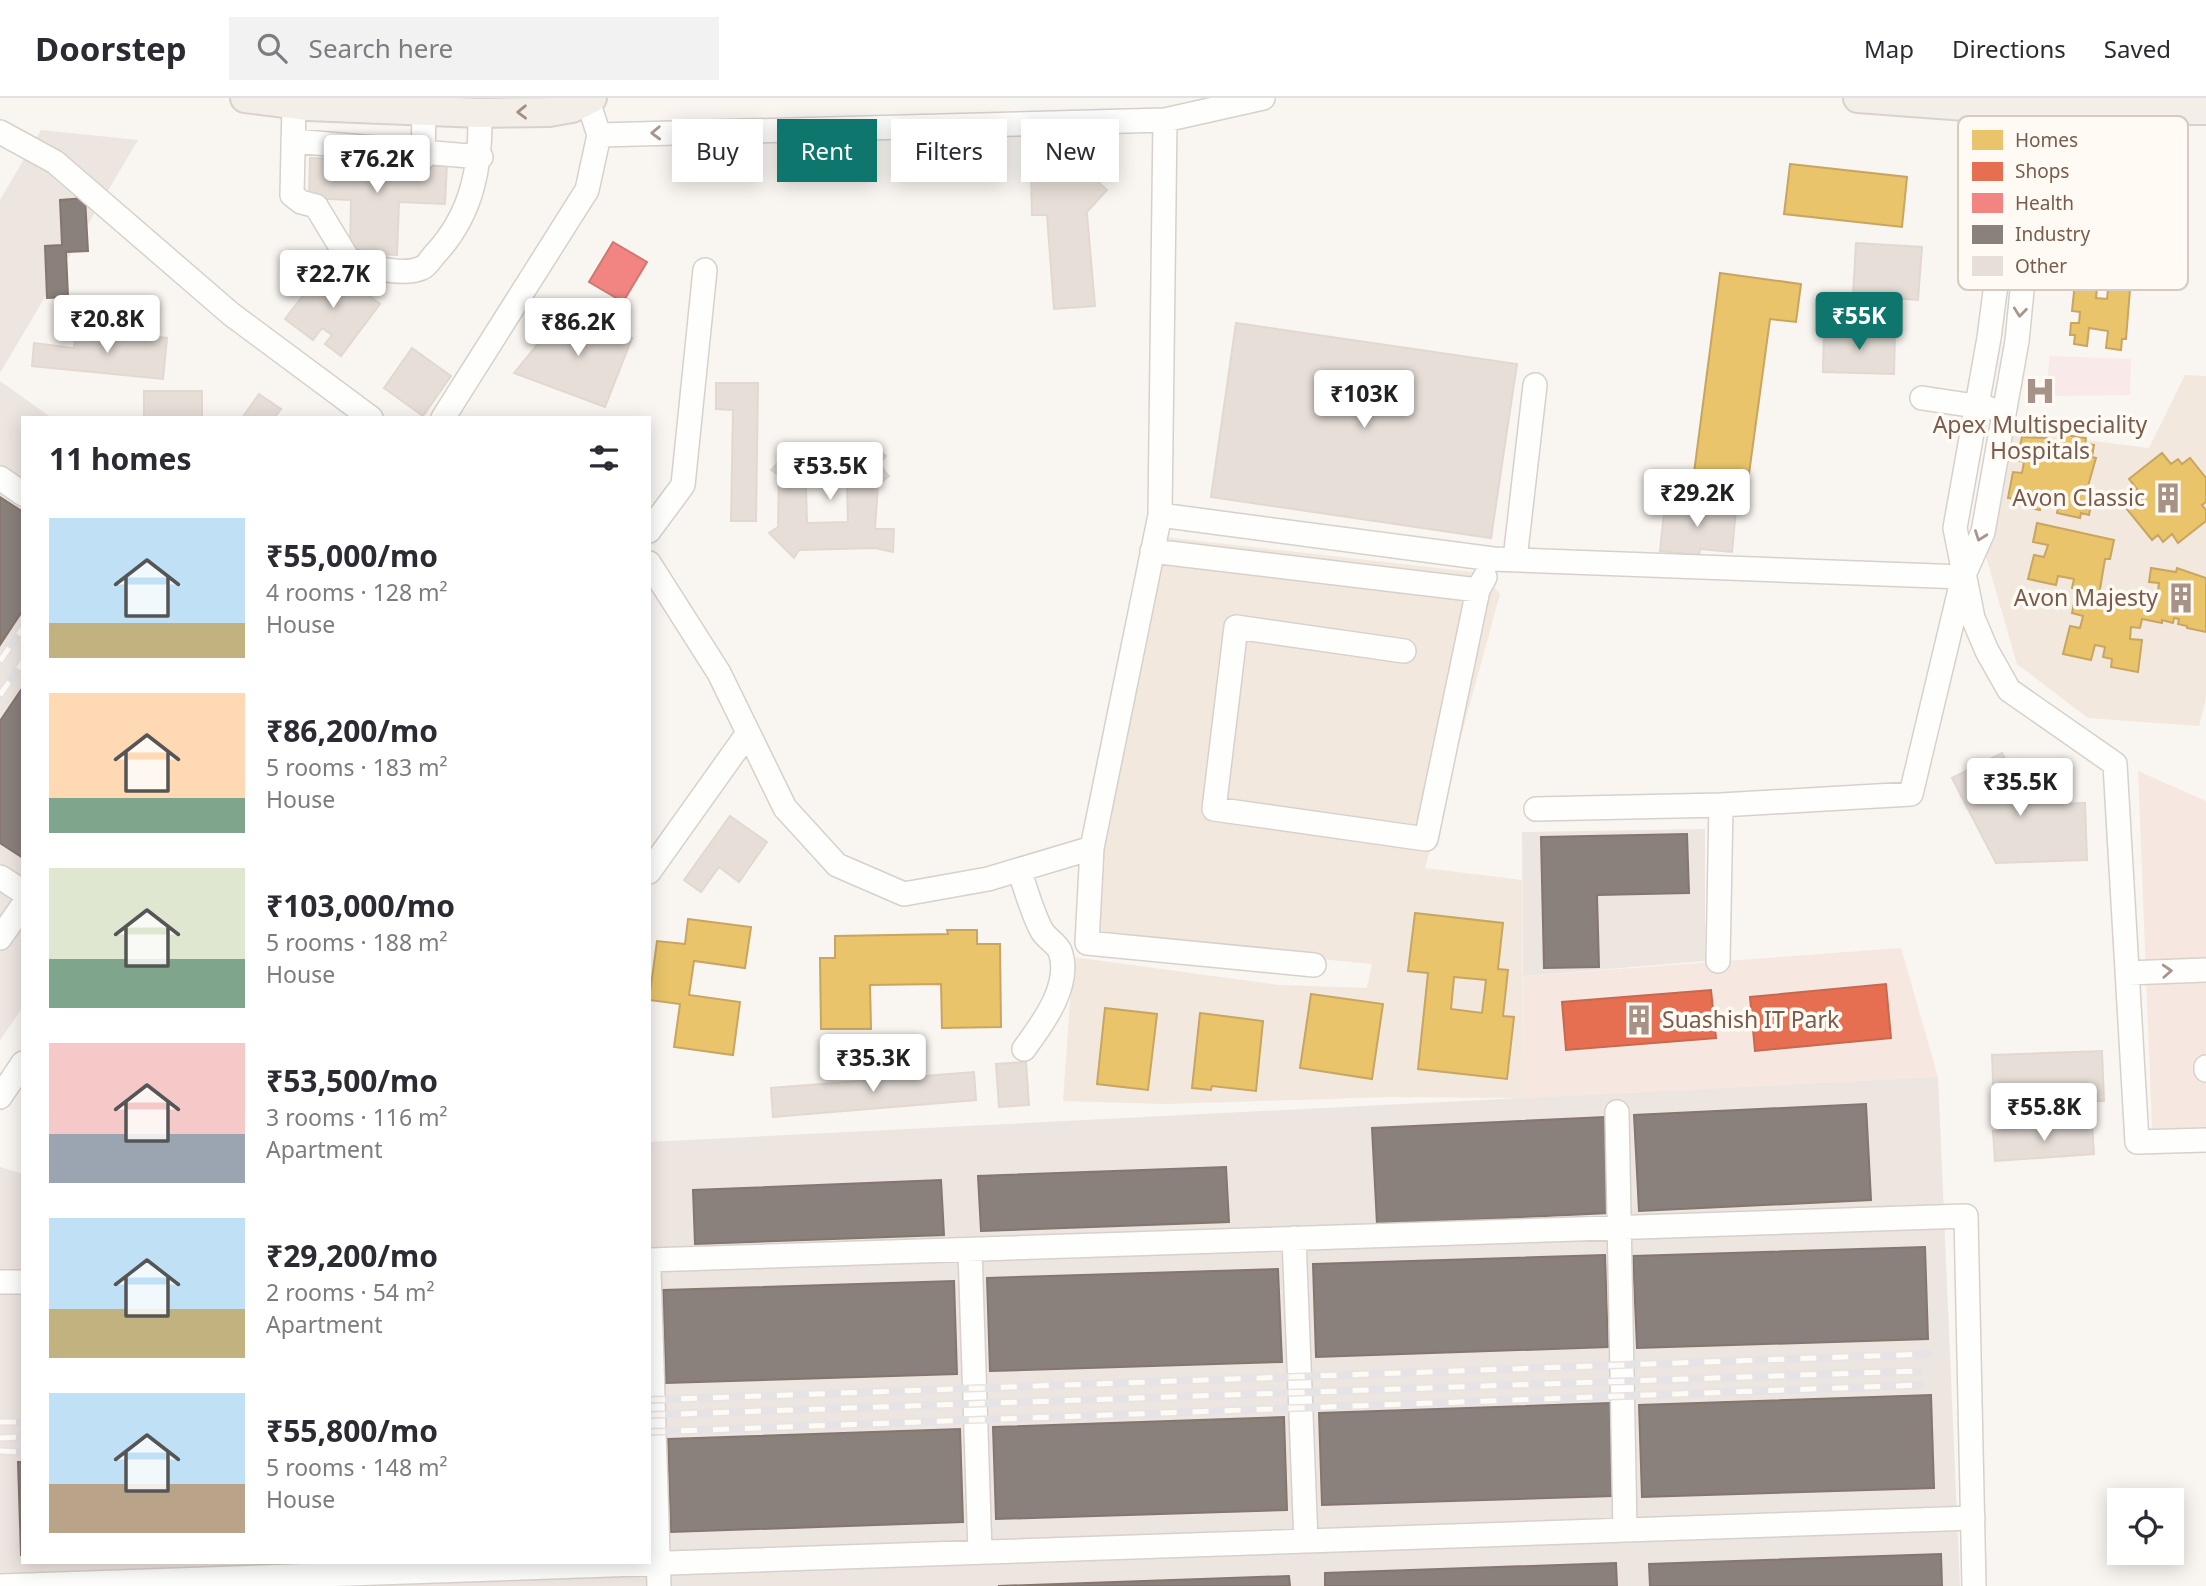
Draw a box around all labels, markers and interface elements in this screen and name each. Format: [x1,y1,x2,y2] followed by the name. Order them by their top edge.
[229,17,719,80] search box
[35,26,187,71] text: Doorstep
[253,29,291,67] icon: search
[309,30,453,66] text: Search here
[1864,32,1914,65] text: Map
[1952,32,2066,65] text: Directions
[2104,32,2171,65] text: Saved
[517,104,527,120] one-way arrow
[1958,116,2188,290] legend
[672,119,763,182] chip: Buy
[777,119,877,182] chip: Rent
[891,119,1007,182] chip: Filters
[1021,119,1119,182] chip: New
[651,125,661,141] one-way arrow
[2015,127,2078,153] text: Homes
[320,136,434,195] pin: ₹76.2K
[340,142,414,174] text: ₹76.2K
[2015,158,2069,184] text: Shops
[2015,190,2074,216] text: Health
[2015,221,2090,247] text: Industry
[276,250,390,310] pin: ₹22.7K
[2015,253,2067,279] text: Other
[296,257,370,289] text: ₹22.7K
[1818,292,1900,352] pin: ₹55K
[50,296,164,355] pin: ₹20.8K
[521,299,635,358] pin: ₹86.2K
[1832,299,1886,331] text: ₹55K
[70,302,144,334] text: ₹20.8K
[541,305,615,337] text: ₹86.2K
[2013,307,2028,318] one-way arrow
[1315,370,1413,430] pin: ₹103K
[2023,374,2057,408] hospital icon: Apex Multispeciality Hospitals
[1330,377,1398,409] text: ₹103K
[1933,408,2148,466] place label: Apex Multispeciality Hospitals
[49,438,192,479] text: 11 homes
[585,439,623,477] icon: filters
[773,442,887,502] pin: ₹53.5K
[793,449,867,481] text: ₹53.5K
[1640,470,1754,529] pin: ₹29.2K
[1660,476,1734,508] text: ₹29.2K
[2012,481,2145,513] place label: Avon Classic
[2151,481,2185,515] building icon: Avon Classic
[1974,529,1988,541] one-way arrow
[266,535,438,576] text: ₹55,000/mo
[105,546,189,630] icon: home
[266,576,448,608] text: 4 rooms · 128 m²
[2014,581,2158,613] place label: Avon Majesty
[2164,581,2198,615] building icon: Avon Majesty
[266,608,335,640] text: House
[266,710,438,751] text: ₹86,200/mo
[105,721,189,805] icon: home
[266,751,448,783] text: 5 rooms · 183 m²
[1963,758,2077,818] pin: ₹35.5K
[1983,765,2057,797] text: ₹35.5K
[266,783,335,815] text: House
[266,885,455,926] text: ₹103,000/mo
[105,896,189,980] icon: home
[266,926,448,958] text: 5 rooms · 188 m²
[266,958,335,990] text: House
[2161,964,2172,979] one-way arrow
[1622,1003,1656,1037] building icon: Suashish IT Park
[1662,1003,1840,1035] place label: Suashish IT Park
[816,1034,930,1094] pin: ₹35.3K
[836,1041,910,1073] text: ₹35.3K
[266,1060,438,1101] text: ₹53,500/mo
[105,1071,189,1155] icon: home
[1987,1084,2101,1143] pin: ₹55.8K
[2007,1090,2081,1122] text: ₹55.8K
[266,1101,448,1133] text: 3 rooms · 116 m²
[266,1133,383,1165] text: Apartment
[266,1235,438,1276] text: ₹29,200/mo
[105,1246,189,1330] icon: home
[266,1276,435,1308] text: 2 rooms · 54 m²
[266,1308,383,1340] text: Apartment
[266,1410,438,1451] text: ₹55,800/mo
[105,1421,189,1505] icon: home
[266,1451,448,1483] text: 5 rooms · 148 m²
[266,1483,335,1515] text: House
[2107,1488,2184,1565] map controls
[2107,1488,2184,1565] button: locate

